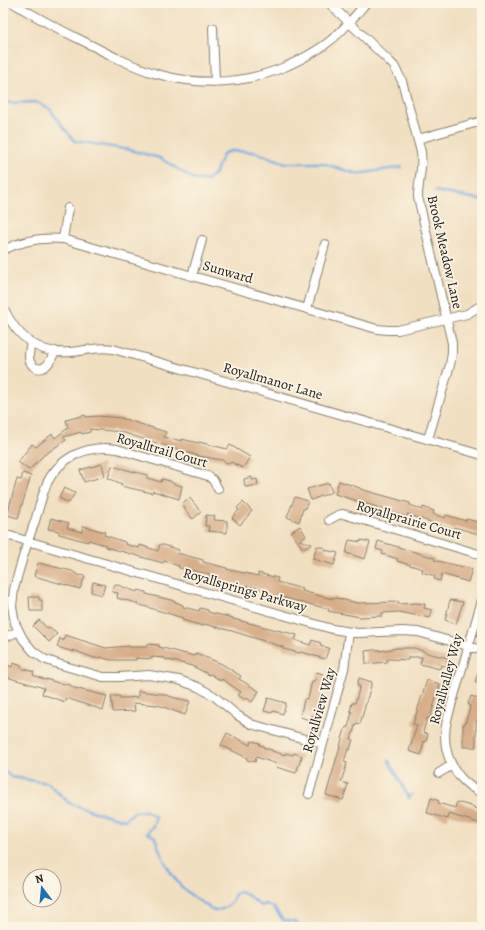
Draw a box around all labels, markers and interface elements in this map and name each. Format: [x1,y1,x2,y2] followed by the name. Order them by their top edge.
[423,193,467,311] street label: Brook Meadow Lane
[201,256,256,288] street label: Sunward
[221,358,325,404] street label: Royallmanor Lane
[114,428,210,472] street label: Royalltrail Court
[354,496,464,544] street label: Royallprairie Court
[181,563,310,617] street label: Royallsprings Parkway
[425,631,467,727] street label: Royallvalley Way
[298,664,340,755] street label: Royallview Way
[22,868,62,908] north arrow
[33,871,45,887] text: N

